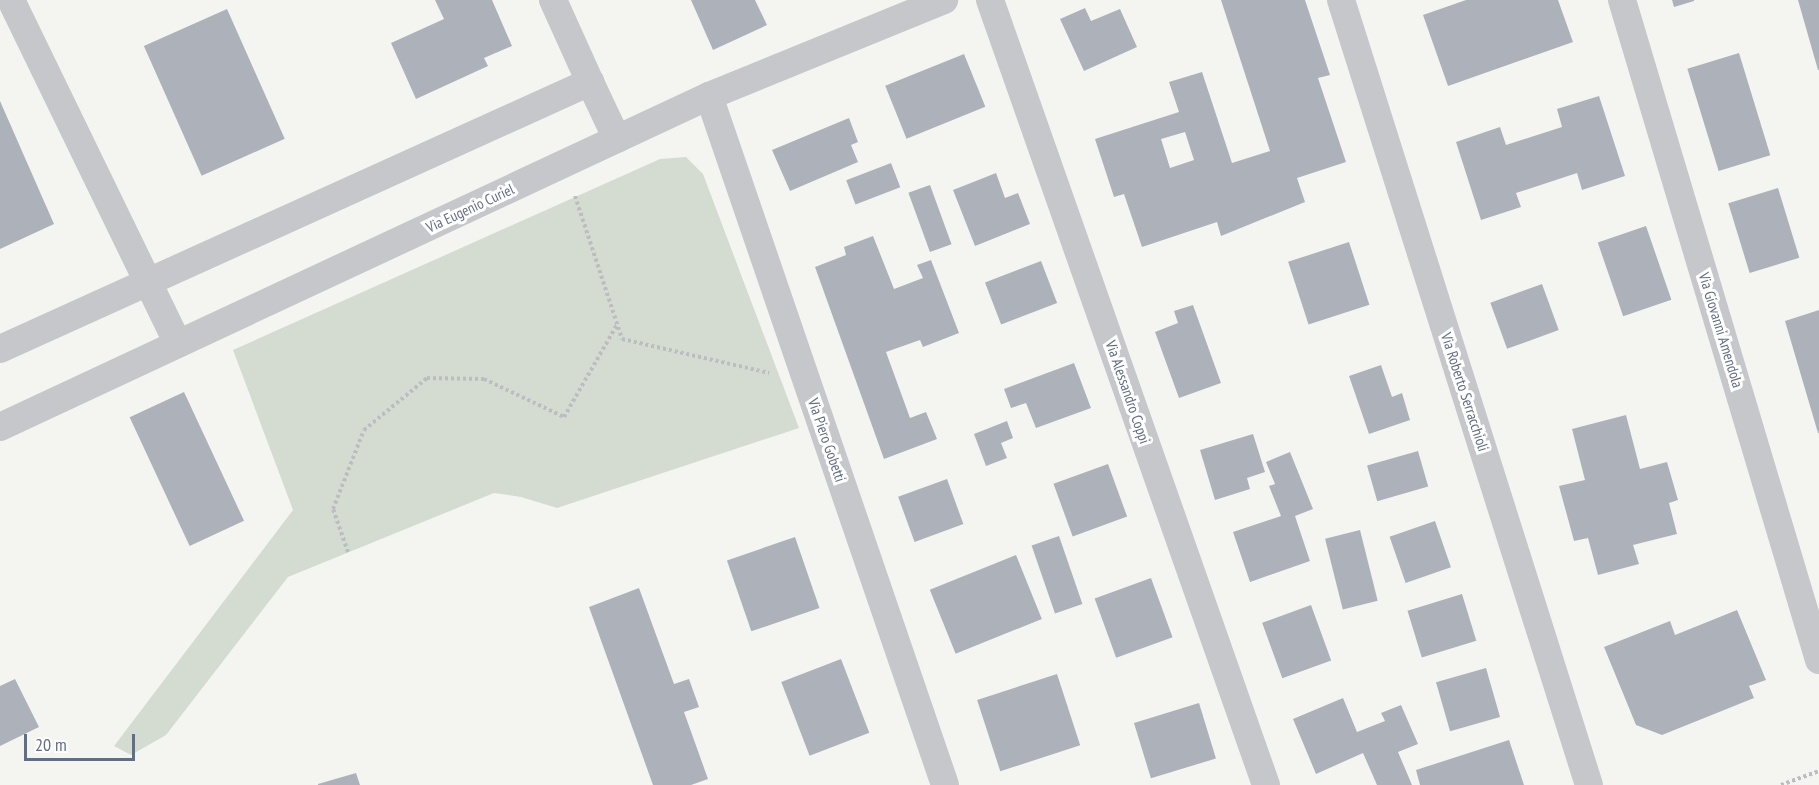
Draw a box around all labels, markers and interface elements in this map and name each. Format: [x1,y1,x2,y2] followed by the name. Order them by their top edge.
[423,180,517,236] street label: Via Eugenio Curiel
[1695,270,1747,390] street label: Via Giovanni Amendola
[1437,330,1493,454] street label: Via Roberto Serracchioli
[1102,338,1154,446] street label: Via Alessandro Coppi
[804,396,850,484] street label: Via Piero Gobetti
[27,722,138,760] scale bar
[35,733,67,756] text: 20 m

